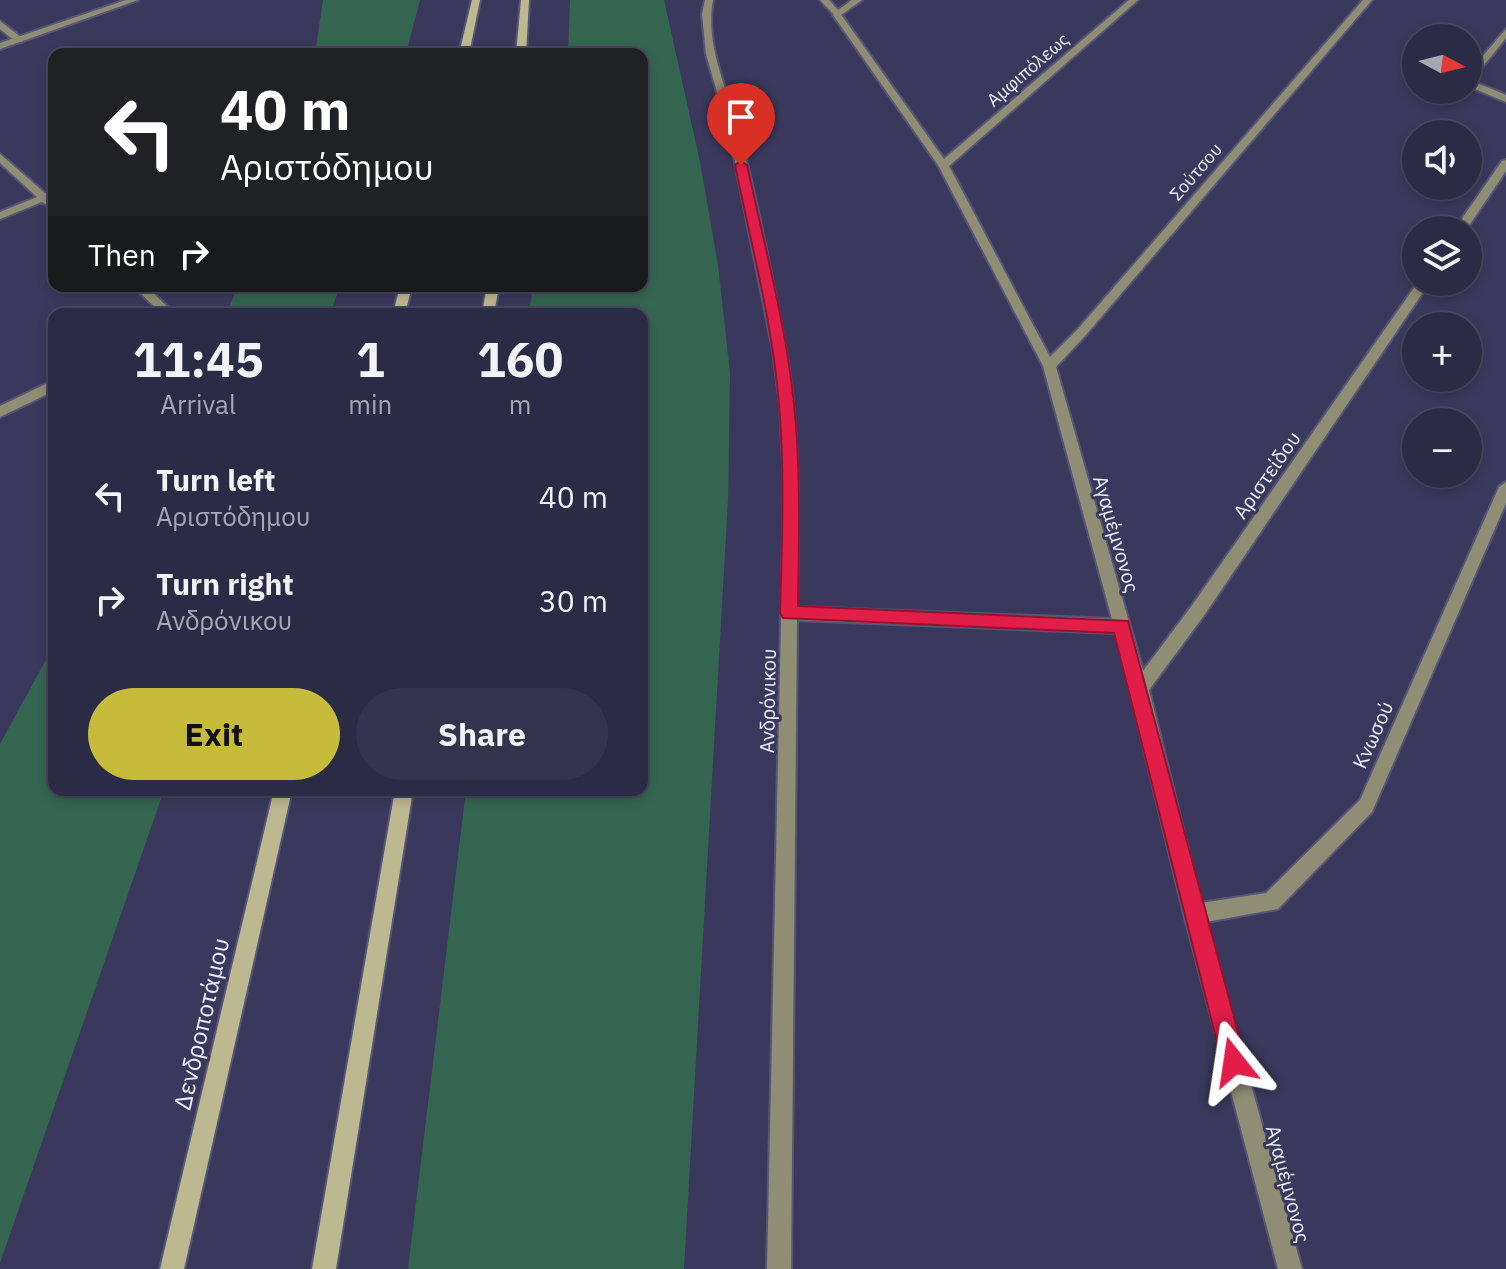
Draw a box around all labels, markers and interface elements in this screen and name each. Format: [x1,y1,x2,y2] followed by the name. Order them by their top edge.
[1402,24,1482,104] north arrow
[1402,24,1482,488] map controls
[982,27,1074,112] street label: Αμφιπόλεως
[220,73,350,145] text: 40 m
[88,80,192,184] icon: left
[707,83,775,165] pin
[719,95,763,139] icon: arrive
[1402,120,1482,200] button: sound
[1164,138,1227,205] street label: Σούτσου
[220,143,434,190] text: Αριστόδημου
[1402,216,1482,296] button: layers
[172,232,216,276] icon: right
[88,235,156,274] text: Then
[1402,312,1482,392] button: +
[133,328,264,390] text: 11:45
[356,328,385,390] text: 1
[477,328,563,390] text: 160
[160,387,236,421] text: Arrival
[348,387,392,421] text: min
[509,387,531,421] text: m
[1402,408,1482,488] button: −
[1227,426,1307,524] street label: Αριστείδου
[156,460,275,499] text: Turn left
[1087,472,1146,596] street label: Αγαμέμνονος
[88,474,132,518] icon: left
[539,477,608,516] text: 40 m
[156,499,310,533] text: Αριστόδημου
[156,564,294,603] text: Turn right
[88,578,132,622] icon: right
[539,581,608,620] text: 30 m
[156,603,292,637] text: Ανδρόνικου
[753,648,782,754] street label: Ανδρόνικου
[88,688,340,780] button: Exit
[356,688,608,780] button: Share
[1346,697,1399,773] street label: Κνωσού
[166,935,236,1113] street label: Δενδροποτάμου
[1192,1020,1276,1104] position arrow
[1260,1122,1317,1246] street label: Αγαμέμνονος

